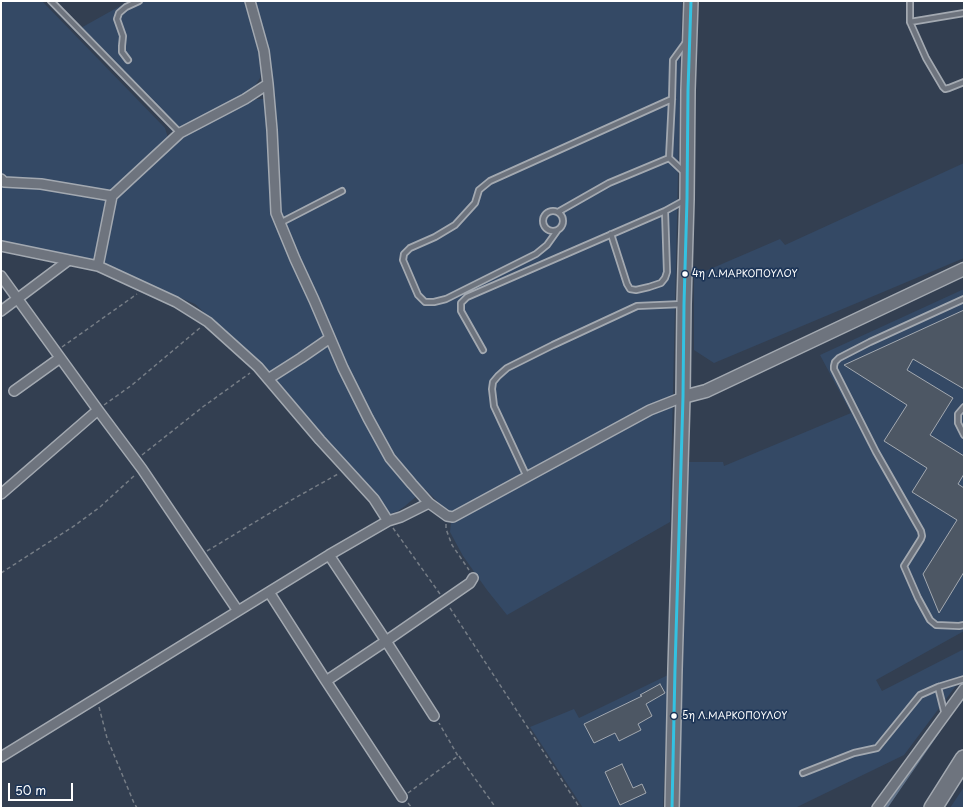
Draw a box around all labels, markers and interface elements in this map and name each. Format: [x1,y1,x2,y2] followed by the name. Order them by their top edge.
[692,268,797,280] place label: 4η Λ.ΜΑΡΚΟΠΟΥΛΟΥ
[680,269,690,279] marker: 4η Λ.ΜΑΡΚΟΠΟΥΛΟΥ
[682,710,787,722] place label: 5η Λ.ΜΑΡΚΟΠΟΥΛΟΥ
[669,711,679,721] marker: 5η Λ.ΜΑΡΚΟΠΟΥΛΟΥ
[10,775,75,801] scale bar
[15,781,46,799] text: 50 m

